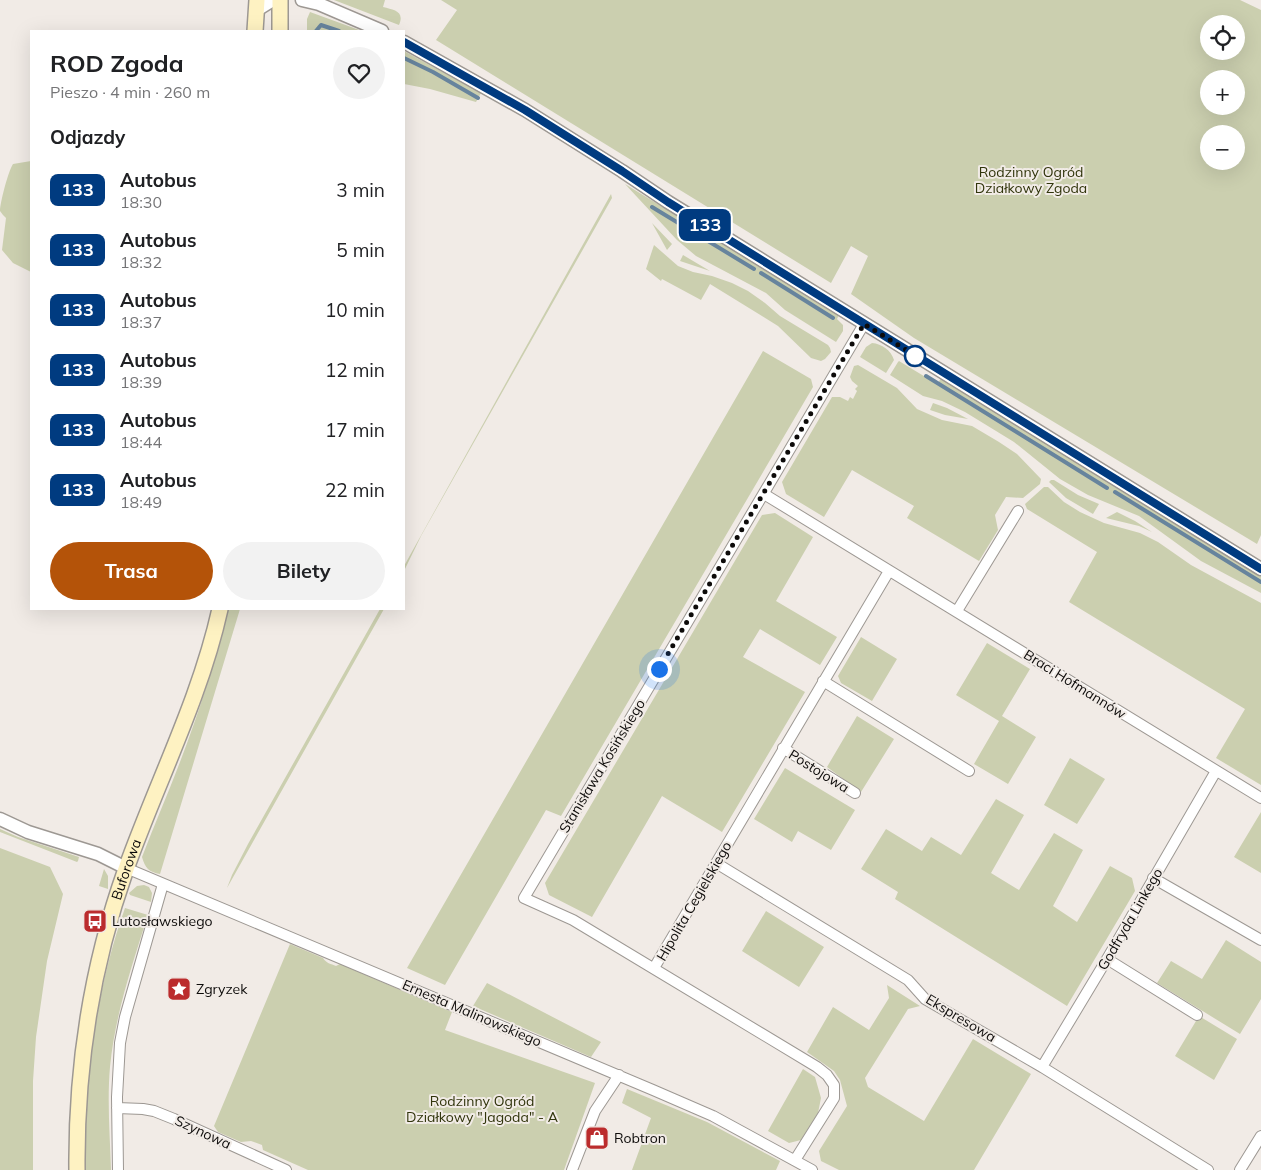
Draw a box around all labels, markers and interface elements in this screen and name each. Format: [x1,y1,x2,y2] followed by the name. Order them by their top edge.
[1200,15,1245,170] map controls
[1200,15,1245,60] button: locate
[333,47,385,99] button: heart
[50,48,184,78] text: ROD Zgoda
[1200,70,1245,115] button: +
[50,82,210,102] text: Pieszo · 4 min · 260 m
[50,125,125,149] text: Odjazdy
[1200,125,1245,170] button: −
[975,163,1087,197] park label: Rodzinny Ogród Działkowy Zgoda
[120,168,197,192] text: Autobus
[61,178,94,201] text: 133
[336,178,385,202] text: 3 min
[120,192,162,212] text: 18:30
[676,209,734,241] line badge: 133
[689,213,721,236] text: 133
[120,228,197,252] text: Autobus
[61,238,94,261] text: 133
[336,238,385,262] text: 5 min
[120,252,162,272] text: 18:32
[120,288,197,312] text: Autobus
[61,298,94,321] text: 133
[325,298,385,322] text: 10 min
[120,312,162,332] text: 18:37
[904,345,926,367] unlabelled marker
[120,348,197,372] text: Autobus
[61,358,94,381] text: 133
[325,358,385,382] text: 12 min
[120,372,162,392] text: 18:39
[120,408,197,432] text: Autobus
[61,418,94,441] text: 133
[325,418,385,442] text: 17 min
[120,432,162,452] text: 18:44
[120,468,197,492] text: Autobus
[61,478,94,501] text: 133
[325,478,385,502] text: 22 min
[120,492,162,512] text: 18:49
[50,542,213,600] button: Trasa
[223,542,385,600] button: Bilety
[1020,645,1130,723] street label: Braci Hofmannów
[647,657,672,682] your location
[555,696,649,836] street label: Stanisława Kosińskiego
[785,745,853,797] street label: Postojowa
[107,836,145,902] street label: Buforowa
[652,838,736,964] street label: Hipolita Cegielskiego
[1093,865,1167,973] street label: Godfryda Linkego
[82,908,108,934] bus stop icon: Lutosławskiego
[112,912,213,930] place label: Lutosławskiego
[400,975,544,1051] street label: Ernesta Malinowskiego
[166,976,192,1002] place icon: Zgryzek
[196,980,248,998] place label: Zgryzek
[923,990,999,1046] street label: Ekspresowa
[406,1092,559,1126] park label: Rodzinny Ogród Działkowy "Jagoda" - A
[172,1111,234,1153] street label: Szynowa
[584,1125,610,1151] shop icon: Robtron
[614,1129,666,1147] place label: Robtron

